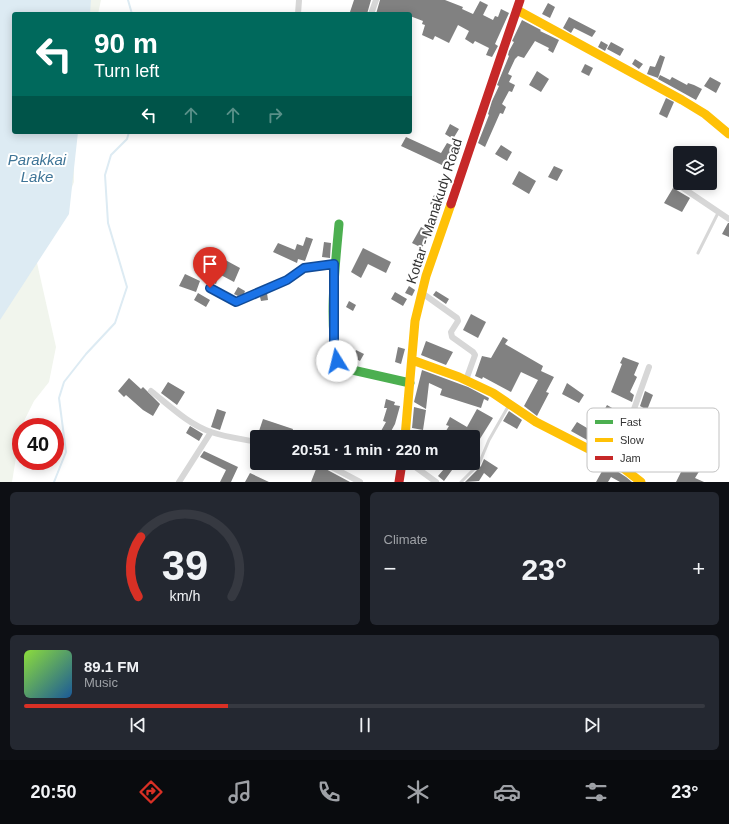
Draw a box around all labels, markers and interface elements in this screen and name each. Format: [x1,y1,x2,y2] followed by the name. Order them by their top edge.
[28,28,80,80] icon: left
[94,28,158,59] text: 90 m
[94,61,159,81] text: Turn left
[138,104,160,126] icon: left
[180,104,202,126] icon: ahead
[222,104,244,126] icon: ahead
[264,104,286,126] icon: right
[403,136,465,286] street label: Kottar - Manakudy Road
[673,146,717,190] map controls
[673,146,717,190] button: layers
[8,151,67,185] water label: Parakkai Lake
[193,247,227,288] pin
[199,253,221,275] icon: arrive
[316,340,358,382] position arrow
[587,408,719,472] legend
[620,416,641,428] text: Fast
[12,418,64,470] speed limit sign: 40
[620,434,644,446] text: Slow
[292,441,438,458] text: 20:51 · 1 min · 220 m
[620,452,641,464] text: Jam
[384,532,428,547] text: Climate
[162,541,208,588] text: 39
[522,553,567,586] text: 23°
[384,556,396,581] text: −
[692,556,705,581] text: +
[169,587,200,603] text: km/h
[84,658,139,675] text: 89.1 FM
[84,675,118,690] text: Music
[127,714,149,736] icon: previous
[354,714,376,736] icon: pause
[581,714,603,736] icon: next
[137,778,165,806] icon: directions
[226,778,254,806] icon: music
[315,778,343,806] icon: phone
[404,778,432,806] icon: climate
[493,778,521,806] icon: car
[582,778,610,806] icon: filters
[30,782,77,802] text: 20:50
[671,782,698,802] text: 23°

